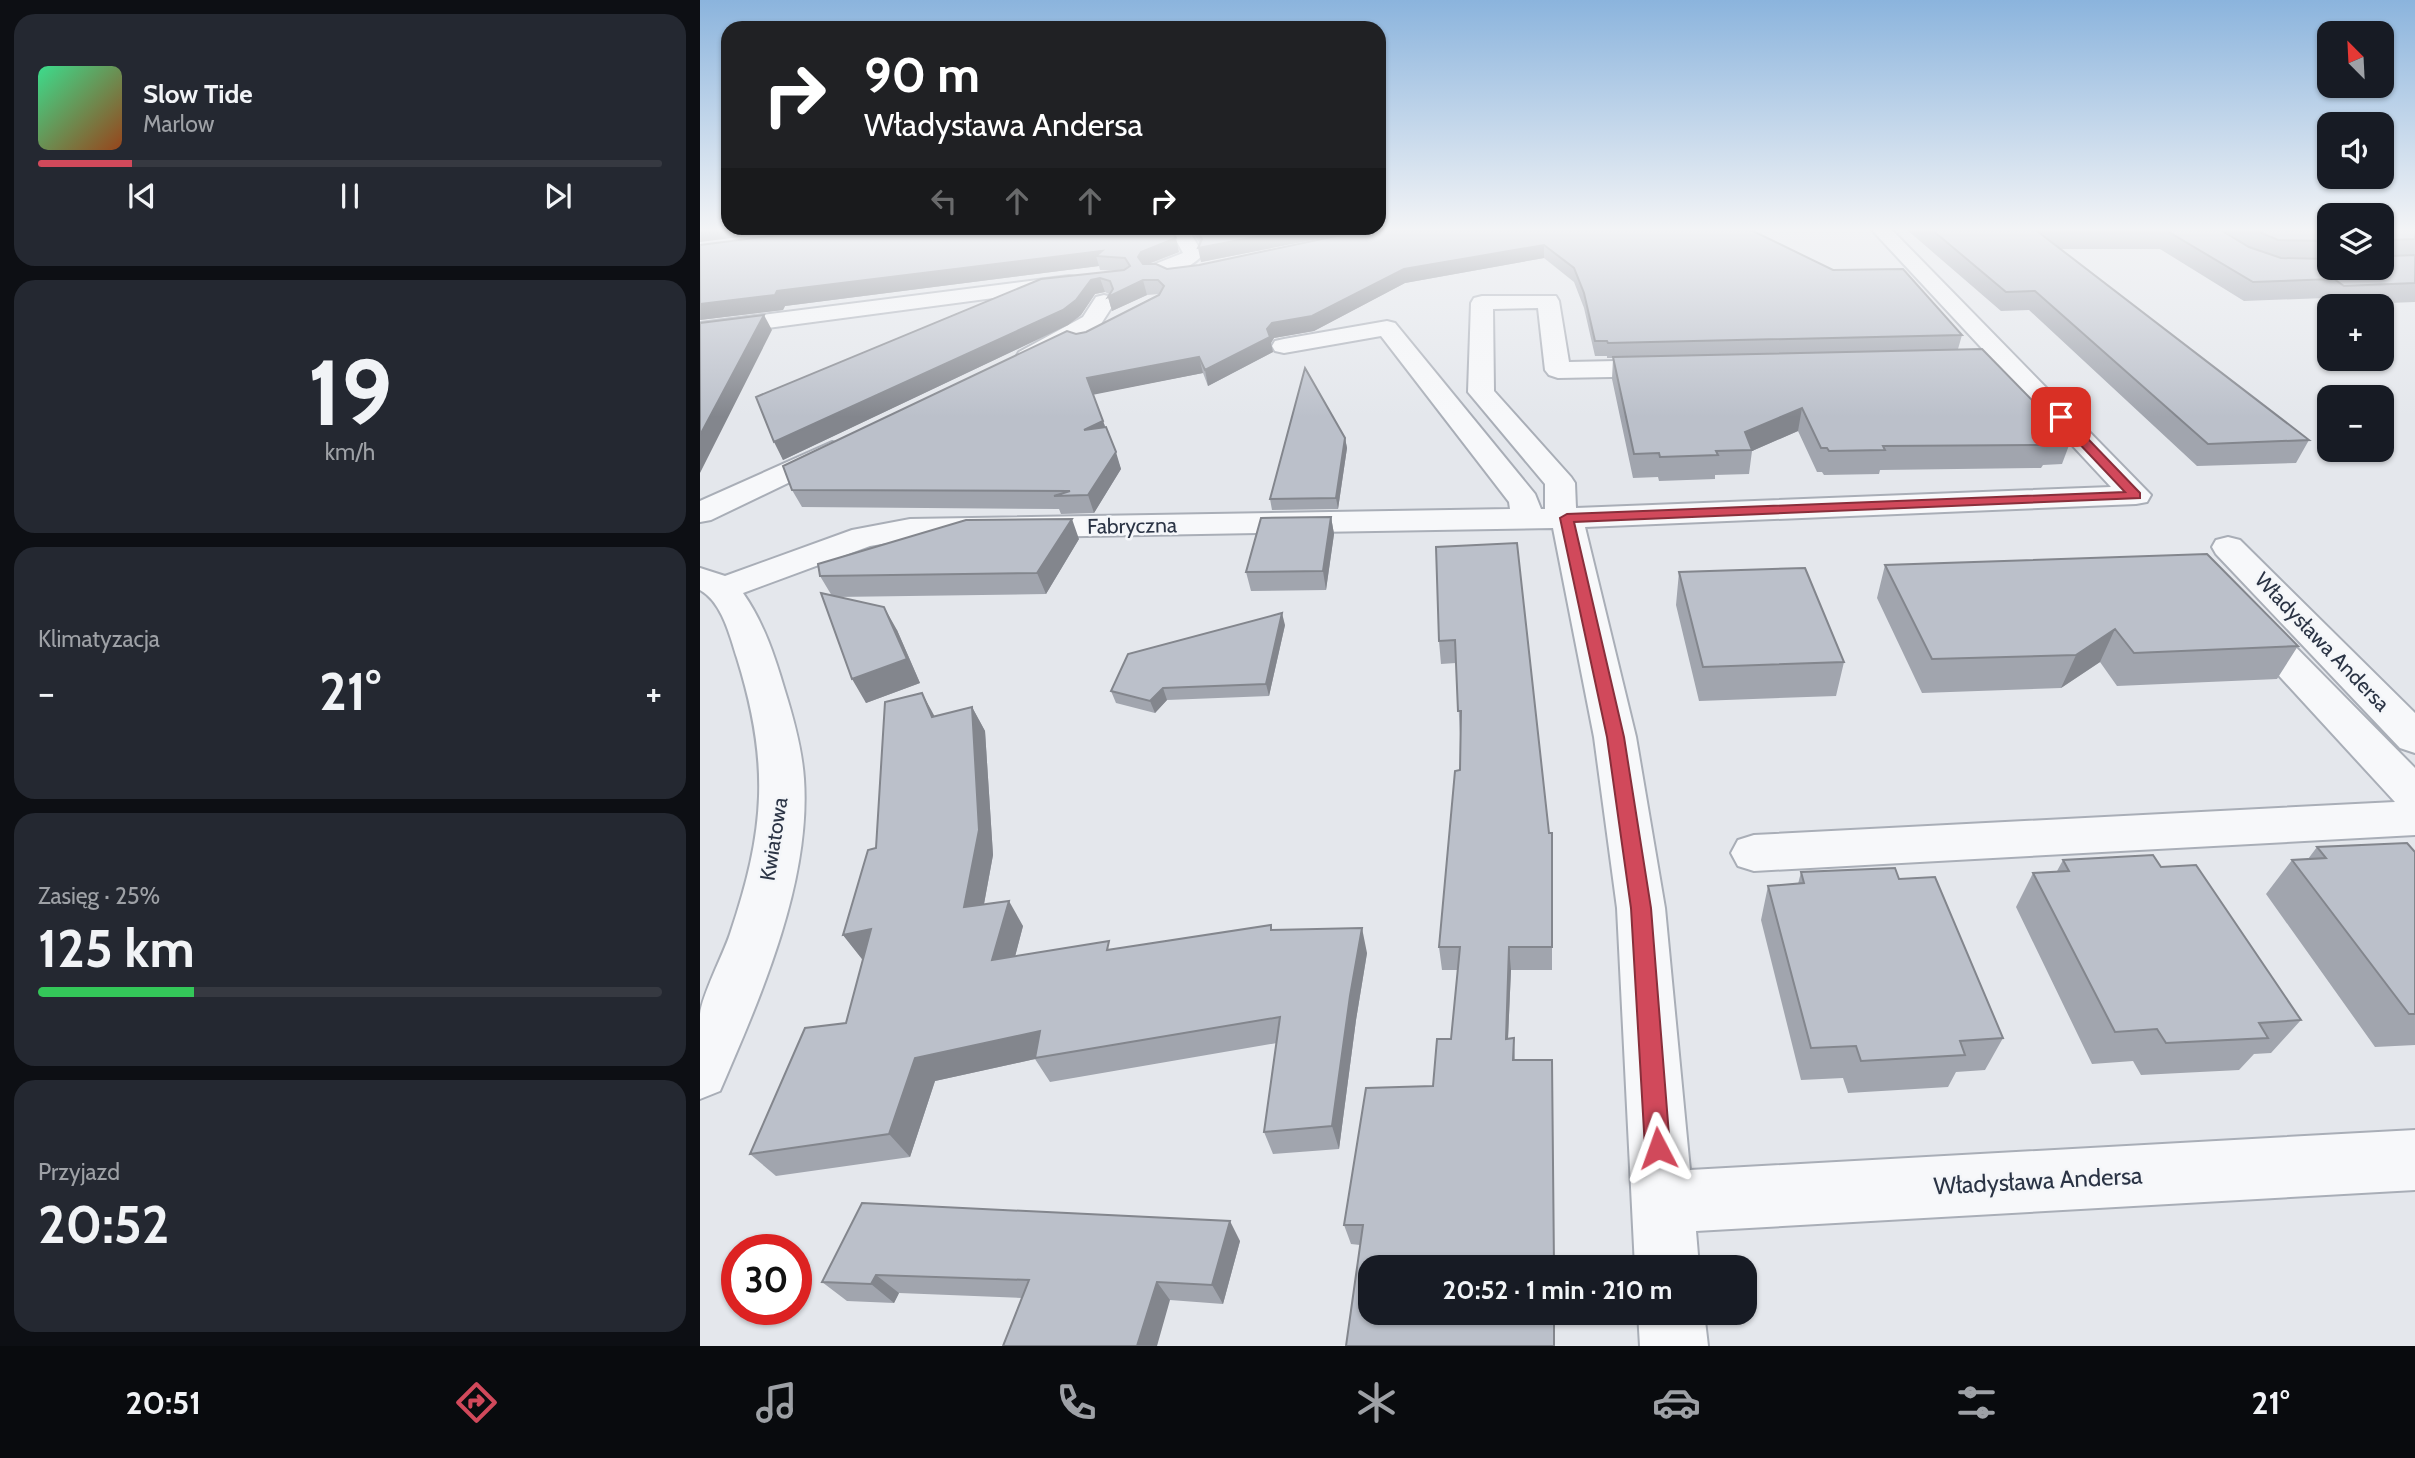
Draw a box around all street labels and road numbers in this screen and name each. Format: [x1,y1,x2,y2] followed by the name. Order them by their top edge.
[1087,512,1177,539] street label: Fabryczna
[2250,567,2395,716] street label: Władysława Andersa
[755,795,792,882] street label: Kwiatowa
[1933,1161,2144,1200] street label: Władysława Andersa

